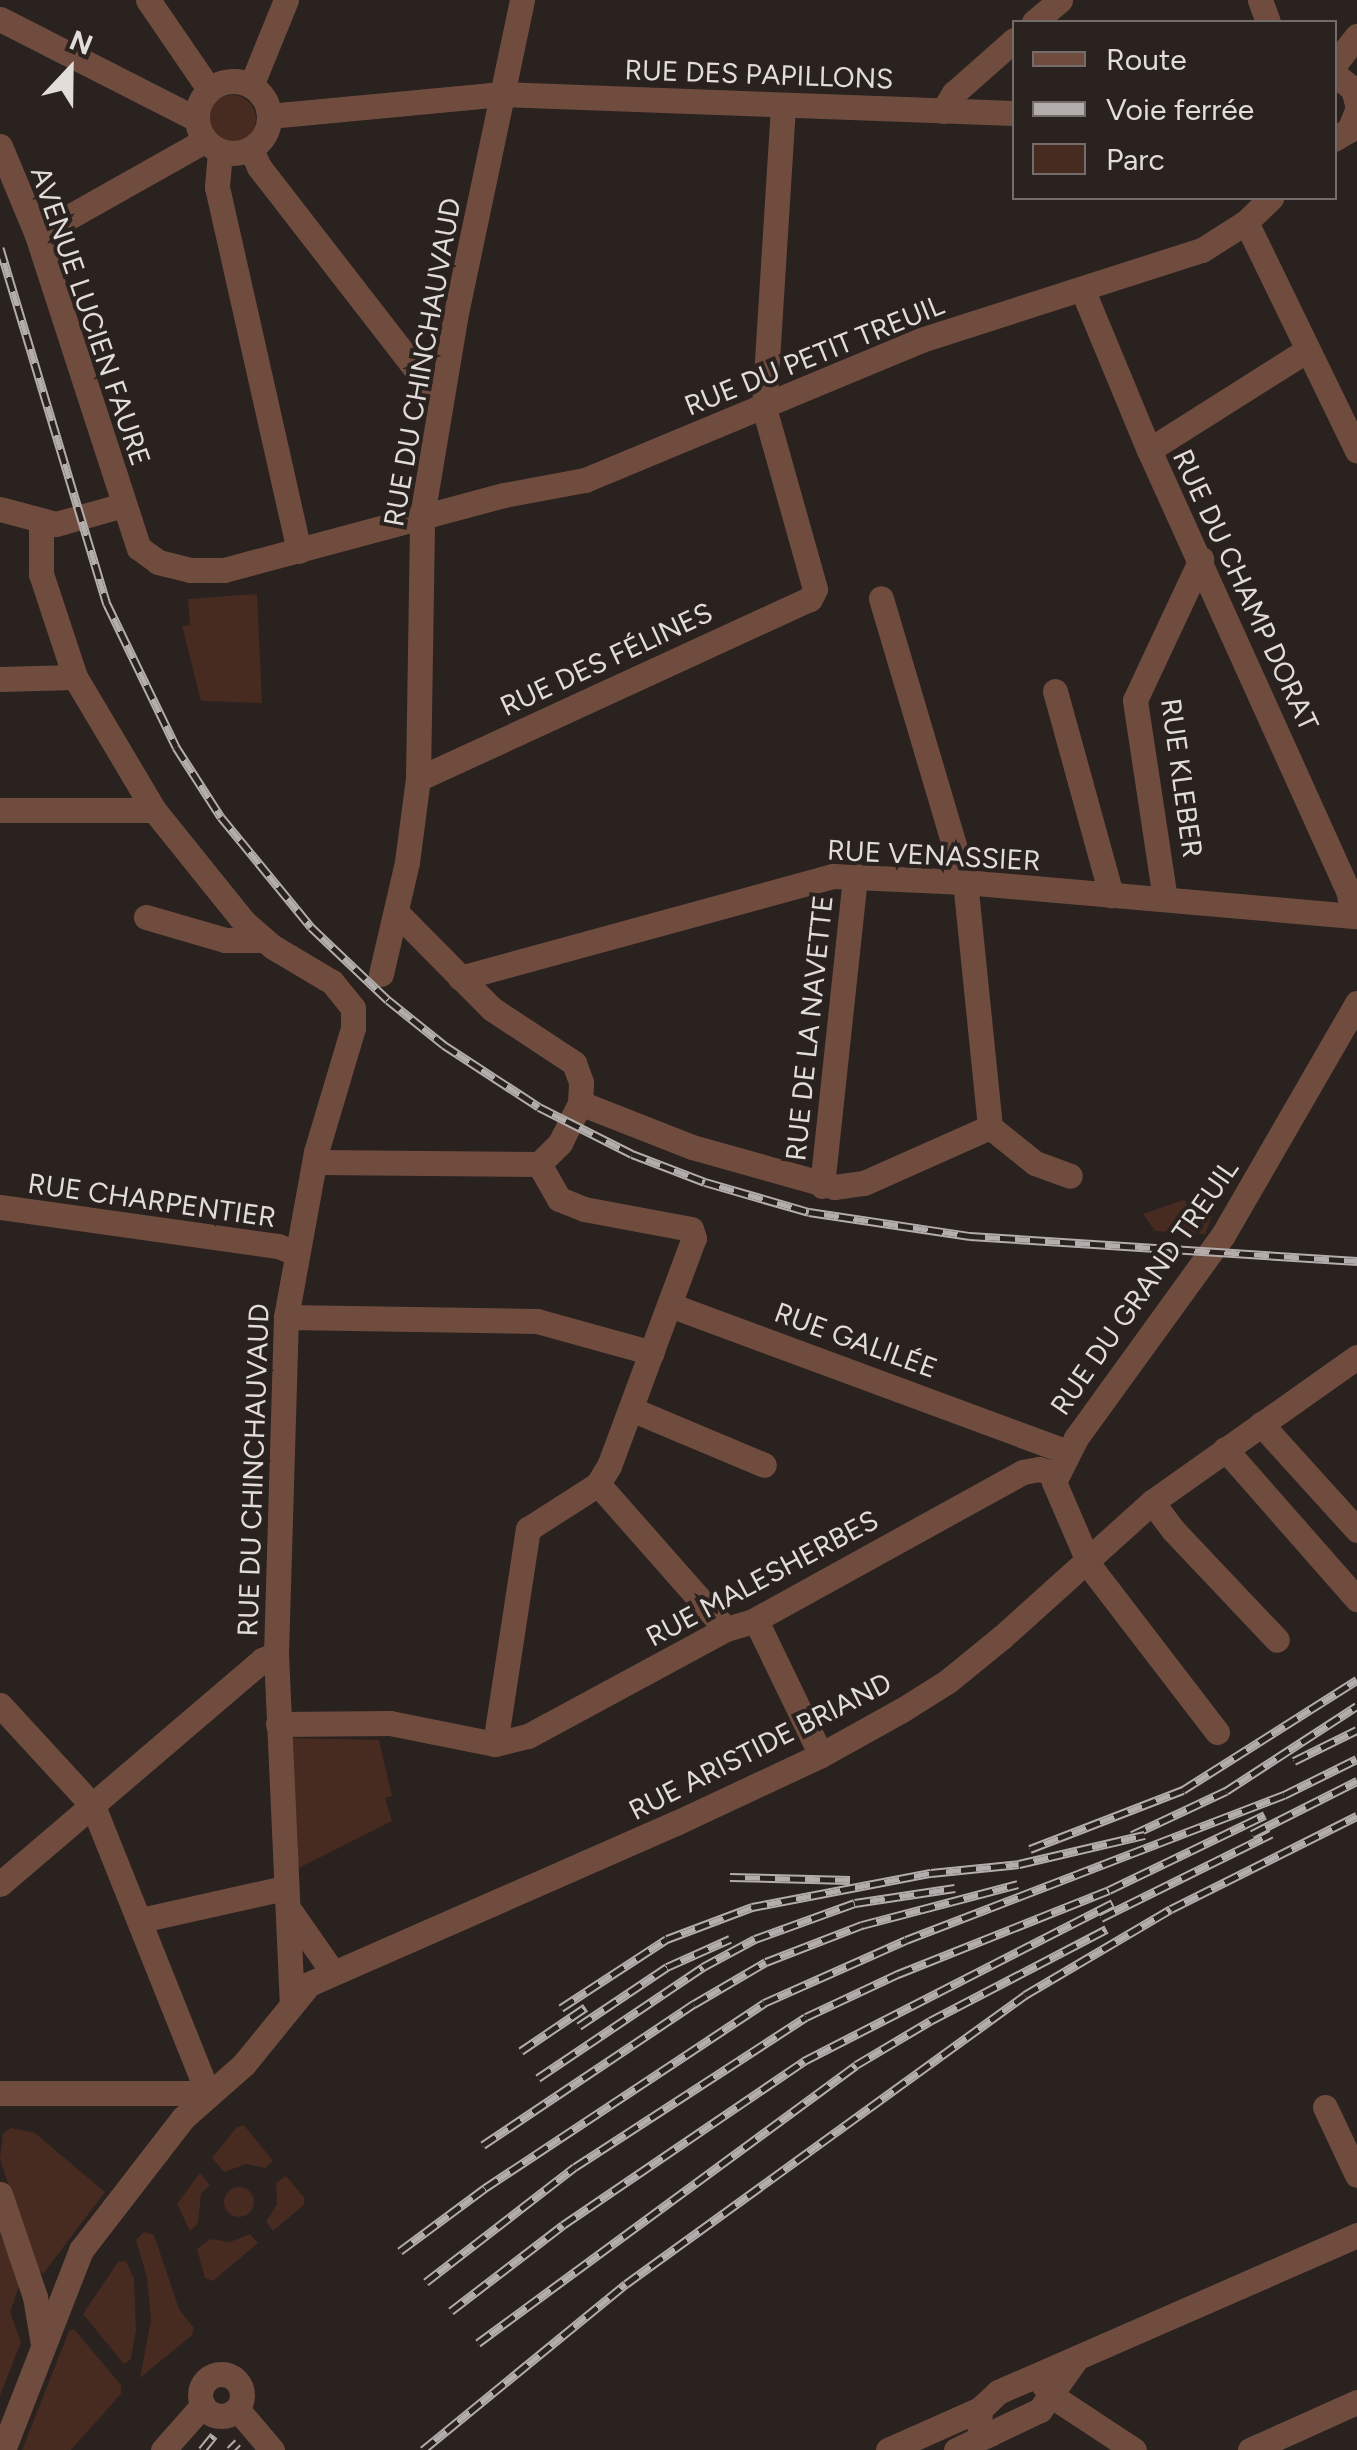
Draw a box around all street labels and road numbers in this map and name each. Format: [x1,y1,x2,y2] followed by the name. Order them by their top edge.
[624,53,894,95] street label: RUE DES PAPILLONS
[24,162,158,470] street label: AVENUE LUCIEN FAURE
[377,195,467,529] street label: RUE DU CHINCHAUVAUD
[680,288,948,422] street label: RUE DU PETIT TREUIL
[1166,444,1326,736] street label: RUE DU CHAMP DORAT
[495,595,717,723] street label: RUE DES FÉLINES
[1154,696,1210,860] street label: RUE KLEBER
[827,833,1041,877] street label: RUE VENASSIER
[778,894,840,1162] street label: RUE DE LA NAVETTE
[1043,1153,1245,1421] street label: RUE DU GRAND TREUIL
[26,1166,278,1234] street label: RUE CHARPENTIER
[770,1295,942,1385] street label: RUE GALILÉE
[230,1303,276,1637] street label: RUE DU CHINCHAUVAUD
[640,1503,884,1653] street label: RUE MALESHERBES
[623,1665,897,1827] street label: RUE ARISTIDE BRIAND

